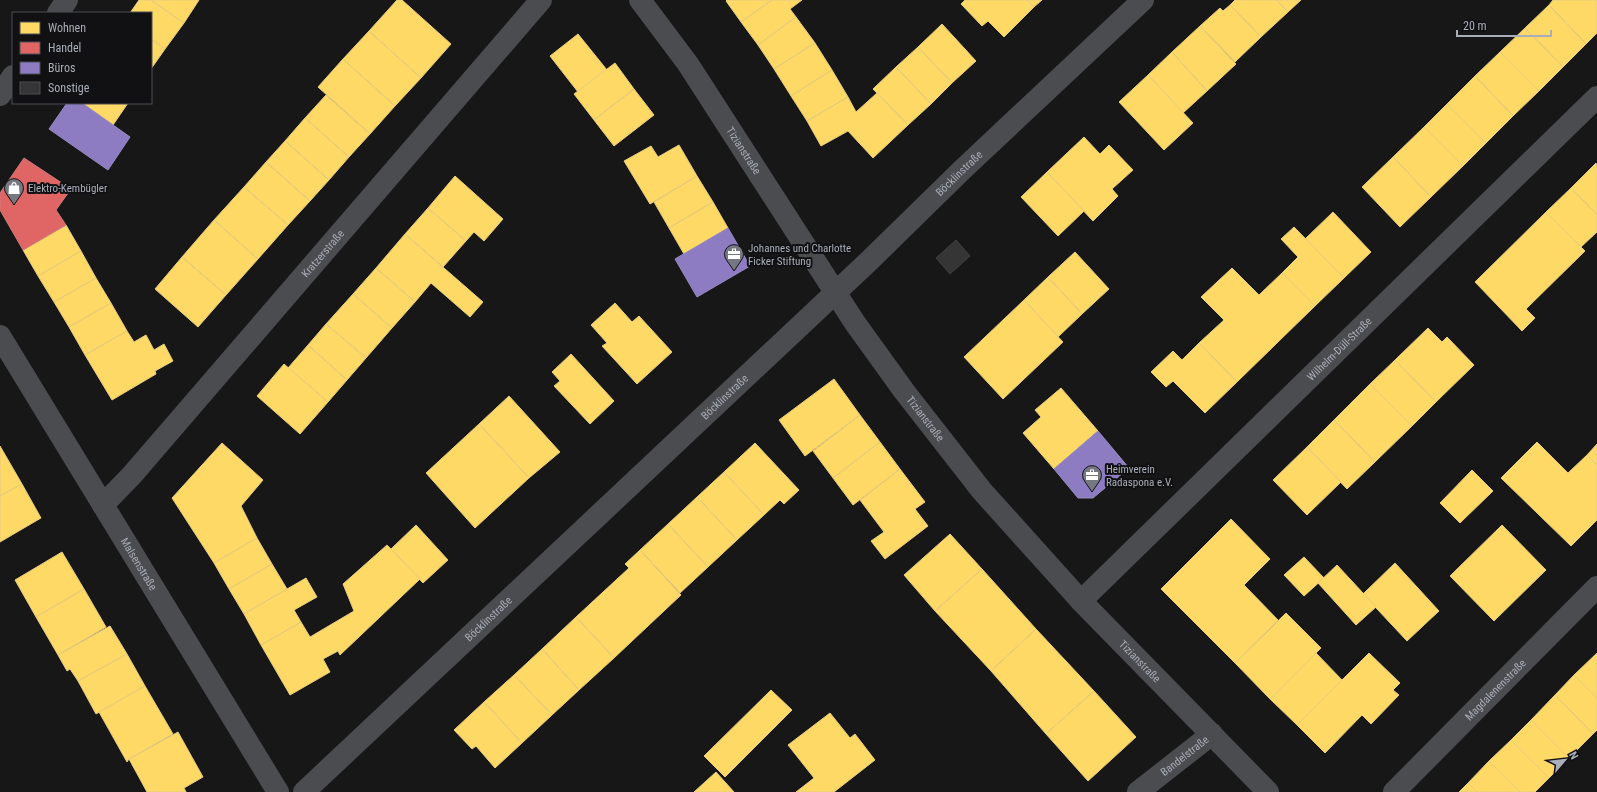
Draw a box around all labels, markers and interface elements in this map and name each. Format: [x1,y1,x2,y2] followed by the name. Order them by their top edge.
[12,12,152,104] legend
[1457,12,1551,38] scale bar
[1463,19,1487,33] text: 20 m
[48,21,86,35] text: Wohnen
[48,41,81,55] text: Handel
[48,61,75,75] text: Büros
[48,81,90,95] text: Sonstige
[723,125,763,177] street label: Tizianstraße
[933,148,985,199] street label: Böcklinstraße
[3,177,25,205] shop icon: Elektro-Kembügler
[28,182,108,195] place label: Elektro-Kembügler
[299,227,347,280] street label: Kratzerstraße
[748,242,851,268] place label: Johannes und Charlotte Ficker Stiftung
[723,243,745,271] office icon: Johannes und Charlotte Ficker Stiftung
[1305,315,1375,384] street label: Wilhelm-Düll-Straße
[699,372,751,422] street label: Böcklinstraße
[903,394,947,444] street label: Tizianstraße
[1106,463,1173,489] place label: Heimverein Radaspona e.V.
[1081,464,1103,492] office icon: Heimverein Radaspona e.V.
[118,536,160,593] street label: Malsenstraße
[463,594,515,644] street label: Böcklinstraße
[1116,638,1163,685] street label: Tizianstraße
[1463,657,1529,723] street label: Magdalenenstraße
[1158,733,1211,779] street label: Bandelstraße
[1545,740,1585,780] north arrow
[1566,750,1581,762] text: N

